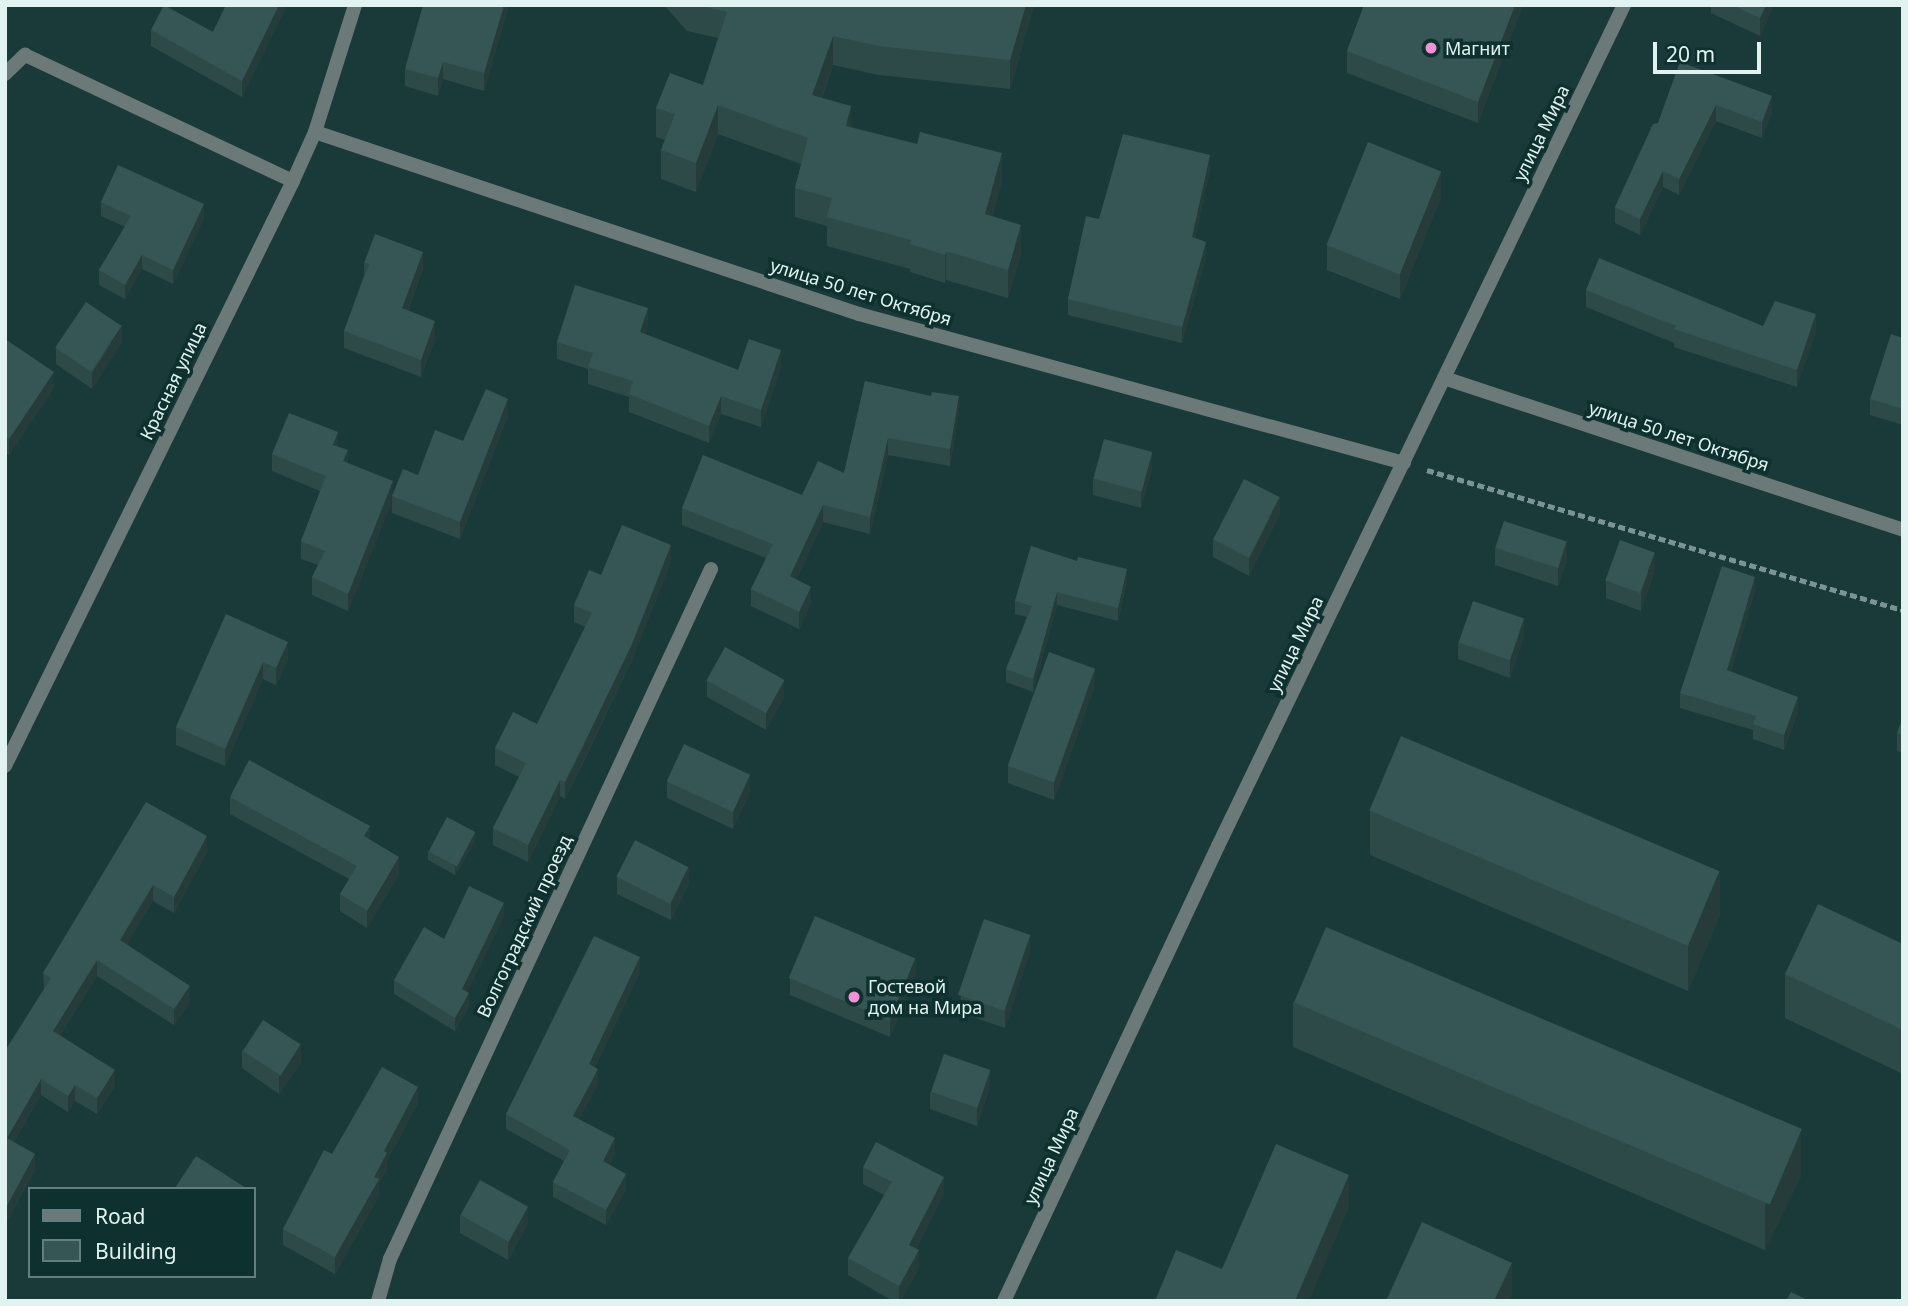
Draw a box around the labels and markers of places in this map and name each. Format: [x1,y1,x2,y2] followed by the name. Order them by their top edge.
[1445,37,1510,59] place label: Магнит
[1423,40,1439,56] marker: Магнит
[868,976,982,1018] place label: Гостевой дом на Мира
[846,989,862,1005] marker: Гостевой дом на Мира

